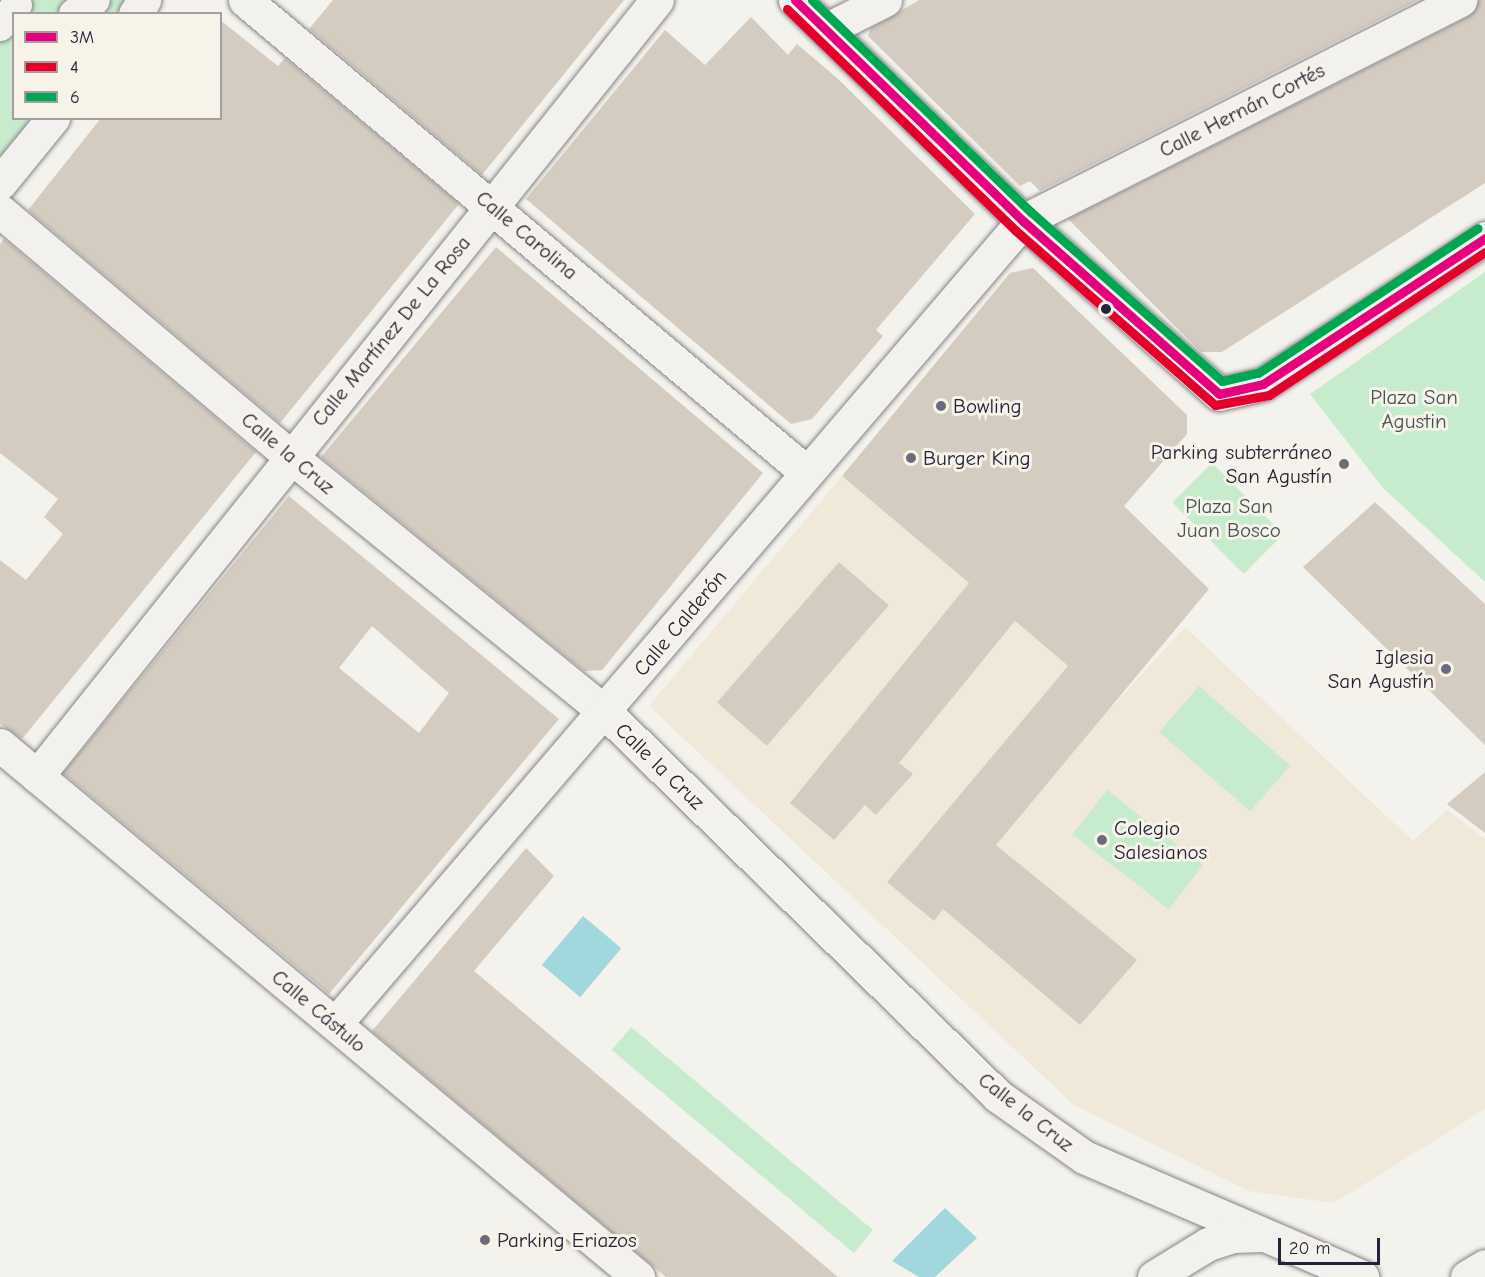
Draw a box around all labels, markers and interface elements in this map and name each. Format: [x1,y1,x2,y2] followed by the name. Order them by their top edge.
[12,12,222,120] legend
[70,27,94,48] text: 3M
[70,57,79,78] text: 4
[1155,57,1329,163] street label: Calle Hernán Cortés
[70,87,80,108] text: 6
[471,185,583,285] street label: Calle Carolina
[306,231,476,431] street label: Calle Martínez De La Rosa
[1100,303,1112,315] unlabelled marker
[1370,384,1458,434] park label: Plaza San Agustin
[953,393,1022,419] place label: Bowling
[934,399,948,413] marker: Bowling
[236,407,340,499] street label: Calle la Cruz
[1151,439,1332,489] place label: Parking subterráneo San Agustín
[923,445,1031,471] place label: Burger King
[904,451,918,465] marker: Burger King
[1337,457,1351,471] marker: Parking subterráneo San Agustín
[1177,493,1281,543] park label: Plaza San Juan Bosco
[628,565,732,681] street label: Calle Calderón
[1328,644,1434,694] place label: Iglesia San Agustín
[1439,662,1453,676] marker: Iglesia San Agustín
[610,717,710,815] street label: Calle la Cruz
[1114,815,1207,865] place label: Colegio Salesianos
[1095,833,1109,847] marker: Colegio Salesianos
[267,964,371,1058] street label: Calle Cástulo
[973,1067,1079,1157] street label: Calle la Cruz
[1281,1226,1383,1264] scale bar
[497,1227,637,1253] place label: Parking Eriazos
[478,1233,492,1247] marker: Parking Eriazos
[1289,1238,1330,1259] text: 20 m

